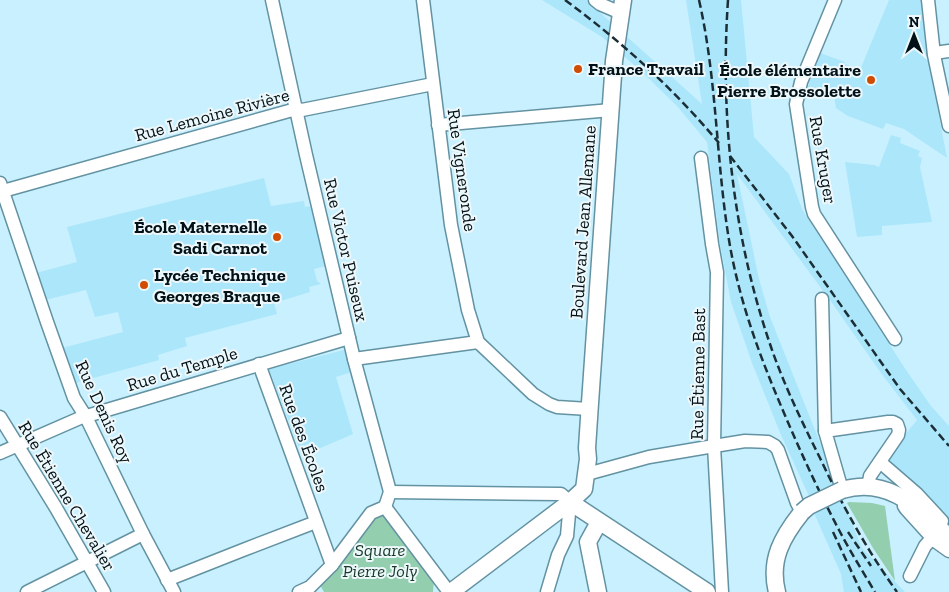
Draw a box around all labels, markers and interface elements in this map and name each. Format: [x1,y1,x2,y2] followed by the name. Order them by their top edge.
[889,10,939,60] north arrow
[909,14,920,31] text: N
[588,58,704,80] place label: France Travail
[717,59,861,102] place label: École élémentaire Pierre Brossolette
[572,63,584,75] marker: France Travail
[865,74,877,86] marker: École élémentaire Pierre Brossolette
[132,84,292,146] street label: Rue Lemoine Rivière
[443,107,481,233] street label: Rue Vigneronde
[804,114,842,206] street label: Rue Kruger
[565,125,601,319] street label: Boulevard Jean Allemane
[319,176,373,324] street label: Rue Victor Puiseux
[134,216,268,259] place label: École Maternelle Sadi Carnot
[271,231,283,243] marker: École Maternelle Sadi Carnot
[154,264,286,307] place label: Lycée Technique Georges Braque
[138,279,150,291] marker: Lycée Technique Georges Braque
[686,308,710,440] street label: Rue Étienne Bast
[124,342,240,396] street label: Rue du Temple
[71,357,138,468] street label: Rue Denis Roy
[274,381,334,495] street label: Rue des Écoles
[13,417,121,575] street label: Rue Étienne Chevalier
[342,539,418,582] park label: Square Pierre Joly

